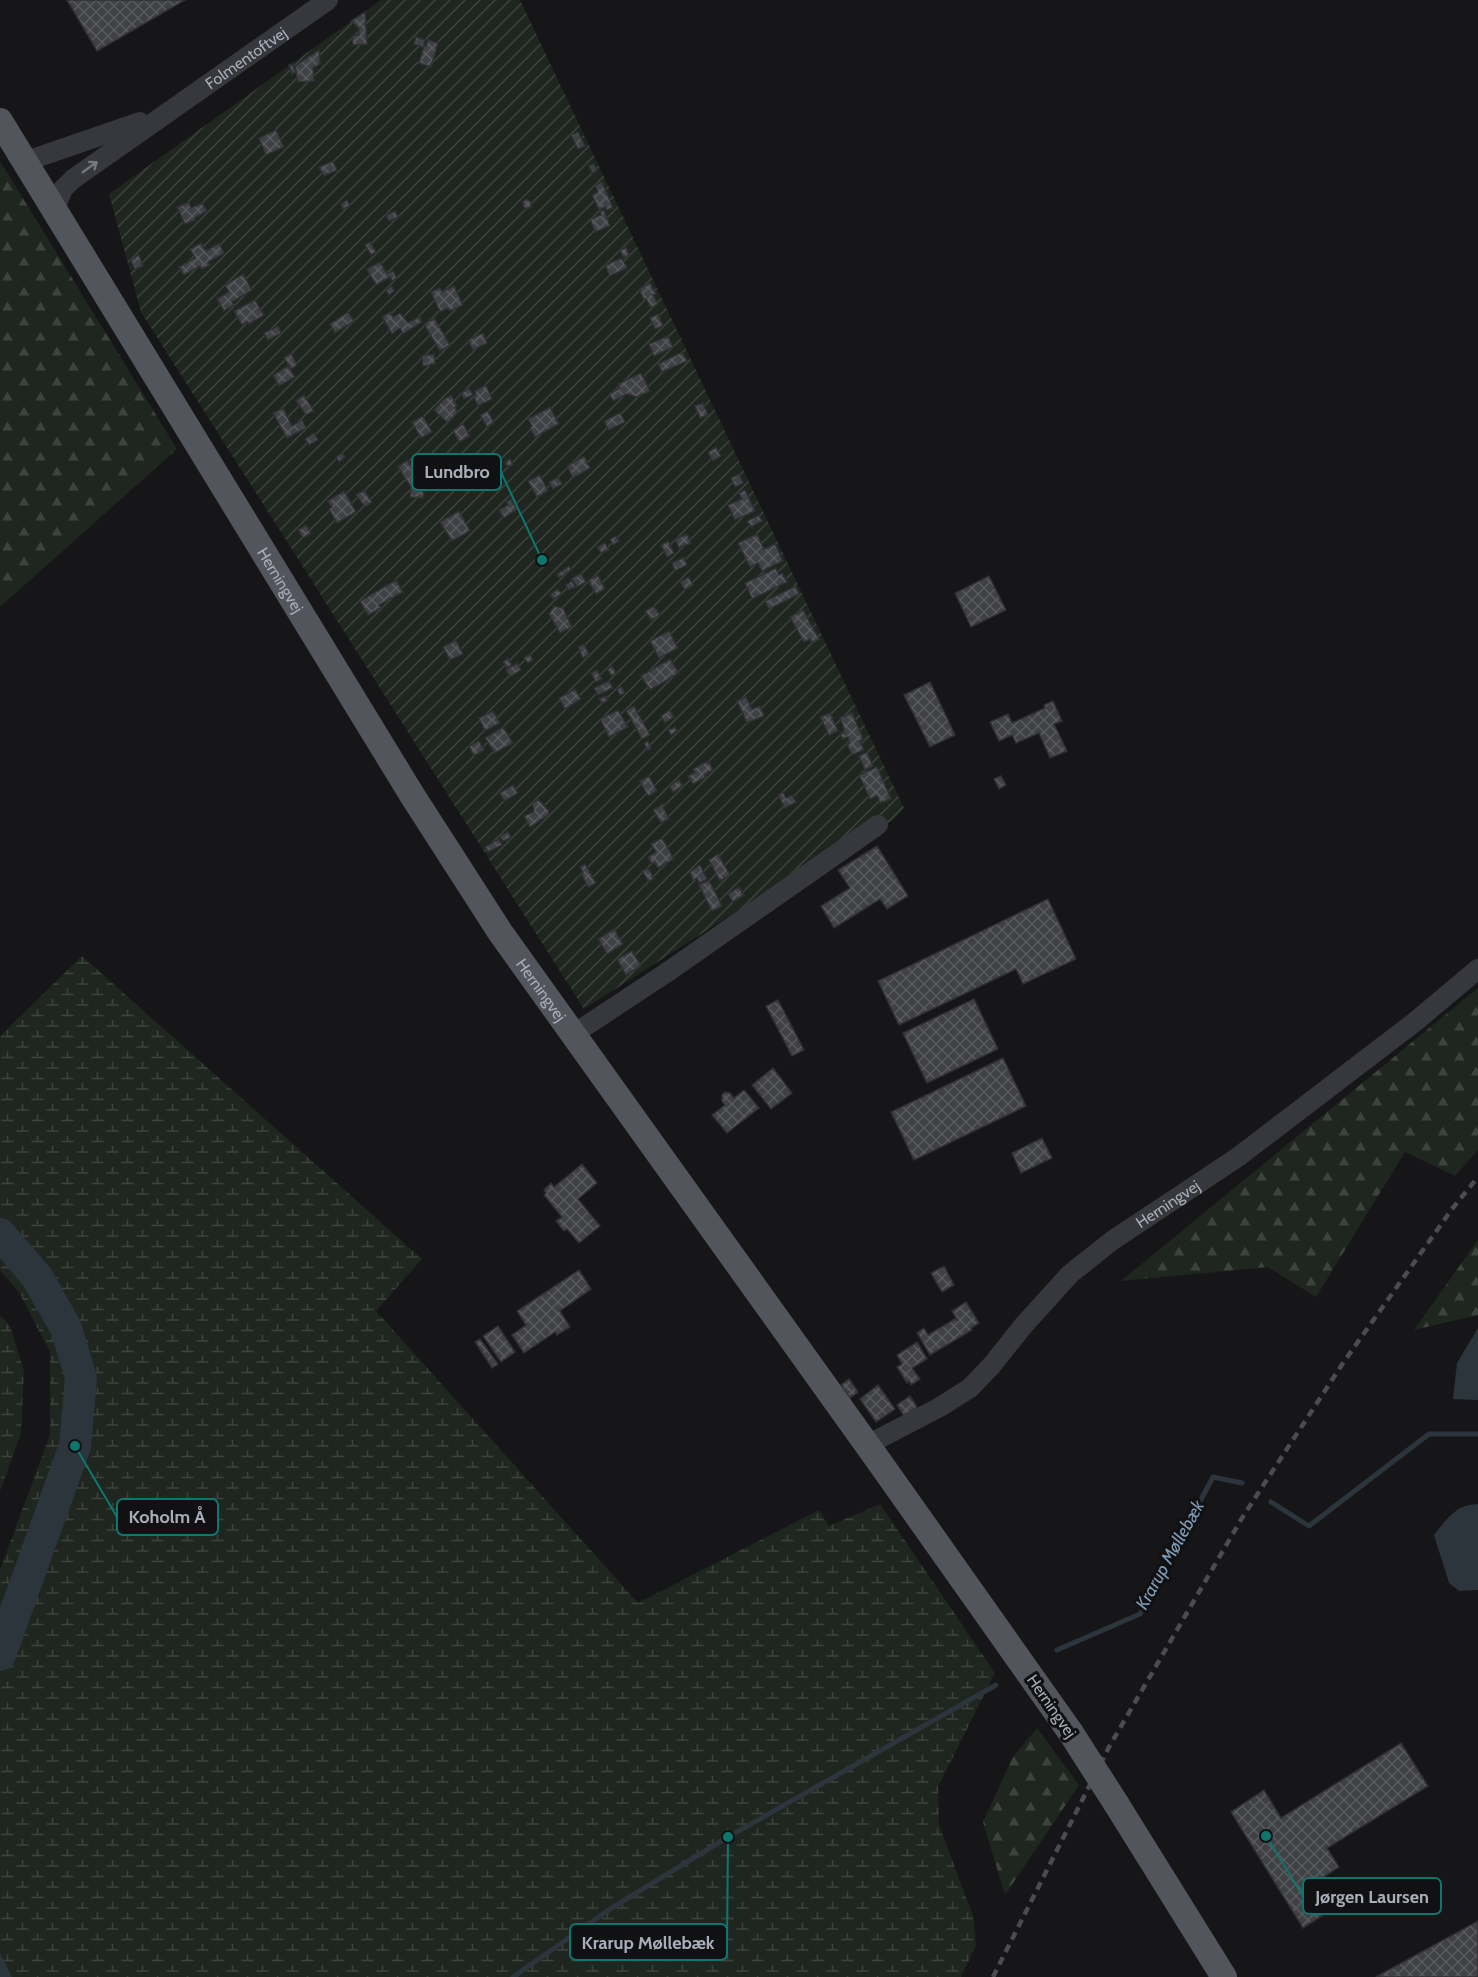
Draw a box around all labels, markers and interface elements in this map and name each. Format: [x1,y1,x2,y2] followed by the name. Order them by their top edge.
[202,23,291,93] street label: Folmentoftvej
[81,161,97,173] one-way arrow
[412,454,501,490] callout: Lundbro
[424,461,490,483] text: Lundbro
[253,544,307,616] street label: Herningvej
[512,955,570,1025] street label: Herningvej
[1132,1176,1204,1232] street label: Herningvej
[1131,1495,1210,1614] water label: Krarup Møllebæk
[117,1499,218,1535] callout: Koholm Å
[129,1506,206,1528] text: Koholm Å
[1023,1671,1080,1742] street label: Herningvej
[1303,1878,1441,1914] callout: Jørgen Laursen
[1314,1886,1429,1908] text: Jørgen Laursen
[570,1924,727,1960] callout: Krarup Møllebæk
[581,1932,715,1954] text: Krarup Møllebæk

